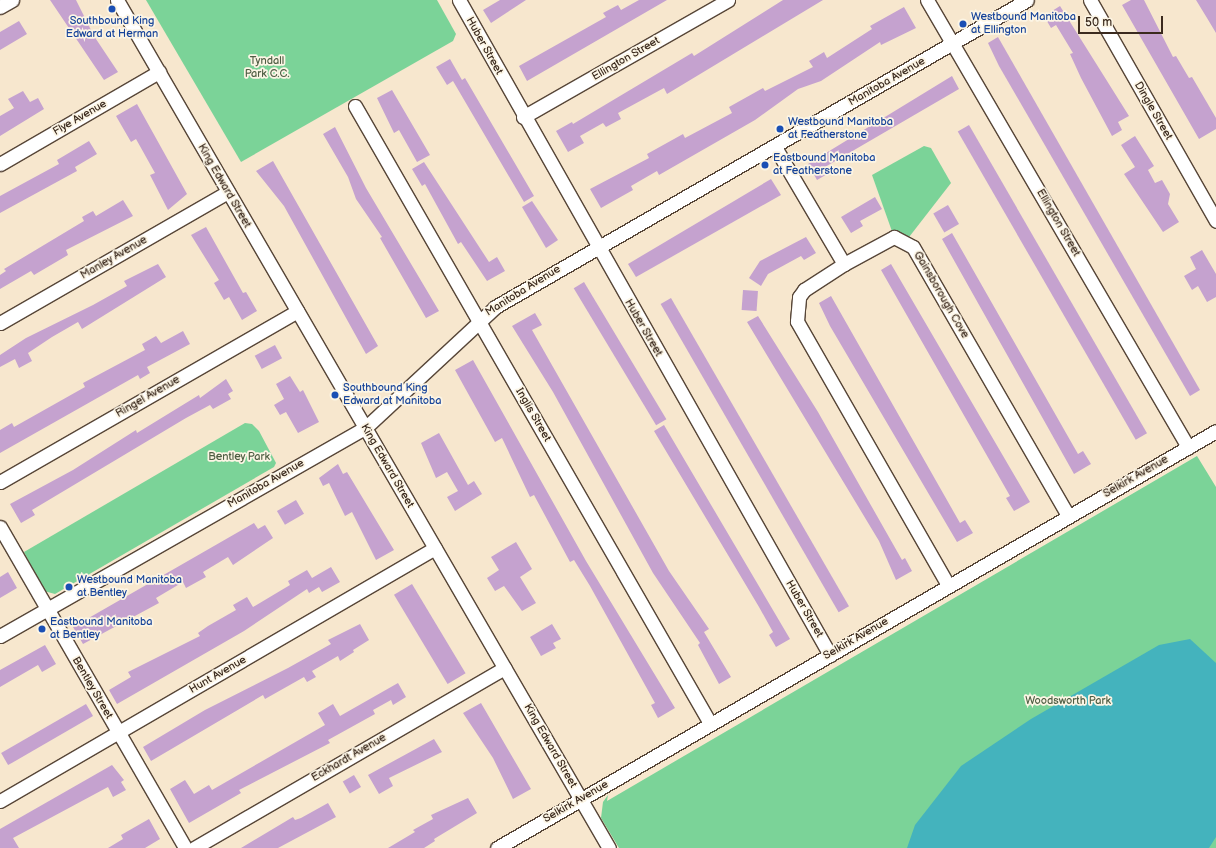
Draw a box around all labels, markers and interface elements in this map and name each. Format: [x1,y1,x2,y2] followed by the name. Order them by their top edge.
[107,4,117,14] marker: Southbound King Edward at Herman
[1080,8,1165,34] scale bar
[971,11,1076,37] place label: Westbound Manitoba at Ellington
[66,15,158,41] place label: Southbound King Edward at Herman
[463,15,505,77] street label: Huber Street
[1085,15,1112,30] text: 50 m
[958,19,968,29] marker: Westbound Manitoba at Ellington
[590,34,662,84] street label: Ellington Street
[245,55,289,81] park label: Tyndall Park C.C.
[846,55,928,109] street label: Manitoba Avenue
[1131,79,1175,143] street label: Dingle Street
[51,97,109,139] street label: Flye Avenue
[788,116,893,142] place label: Westbound Manitoba at Featherstone
[775,124,785,134] marker: Westbound Manitoba at Featherstone
[195,142,253,230] street label: King Edward Street
[773,152,875,178] place label: Eastbound Manitoba at Featherstone
[760,160,770,170] marker: Eastbound Manitoba at Featherstone
[1033,187,1083,259] street label: Ellington Street
[78,233,150,283] street label: Manley Avenue
[911,249,971,341] street label: Gainsborough Cove
[483,263,563,319] street label: Manitoba Avenue
[621,297,665,359] street label: Huber Street
[114,373,182,421] street label: Ringel Avenue
[343,382,441,408] place label: Southbound King Edward at Manitoba
[512,386,554,444] street label: Inglis Street
[330,390,340,400] marker: Southbound King Edward at Manitoba
[358,422,416,510] street label: King Edward Street
[208,450,270,464] park label: Bentley Park
[1101,453,1171,501] street label: Selkirk Avenue
[225,457,307,511] street label: Manitoba Avenue
[77,574,182,600] place label: Westbound Manitoba at Bentley
[782,578,826,640] street label: Huber Street
[64,582,74,592] marker: Westbound Manitoba at Bentley
[821,615,891,663] street label: Selkirk Avenue
[50,616,152,642] place label: Eastbound Manitoba at Bentley
[37,624,47,634] marker: Eastbound Manitoba at Bentley
[187,653,249,697] street label: Hunt Avenue
[69,654,115,722] street label: Bentley Street
[1025,694,1111,708] park label: Woodsworth Park
[521,702,579,790] street label: King Edward Street
[309,731,389,785] street label: Eckhardt Avenue
[541,778,611,826] street label: Selkirk Avenue

